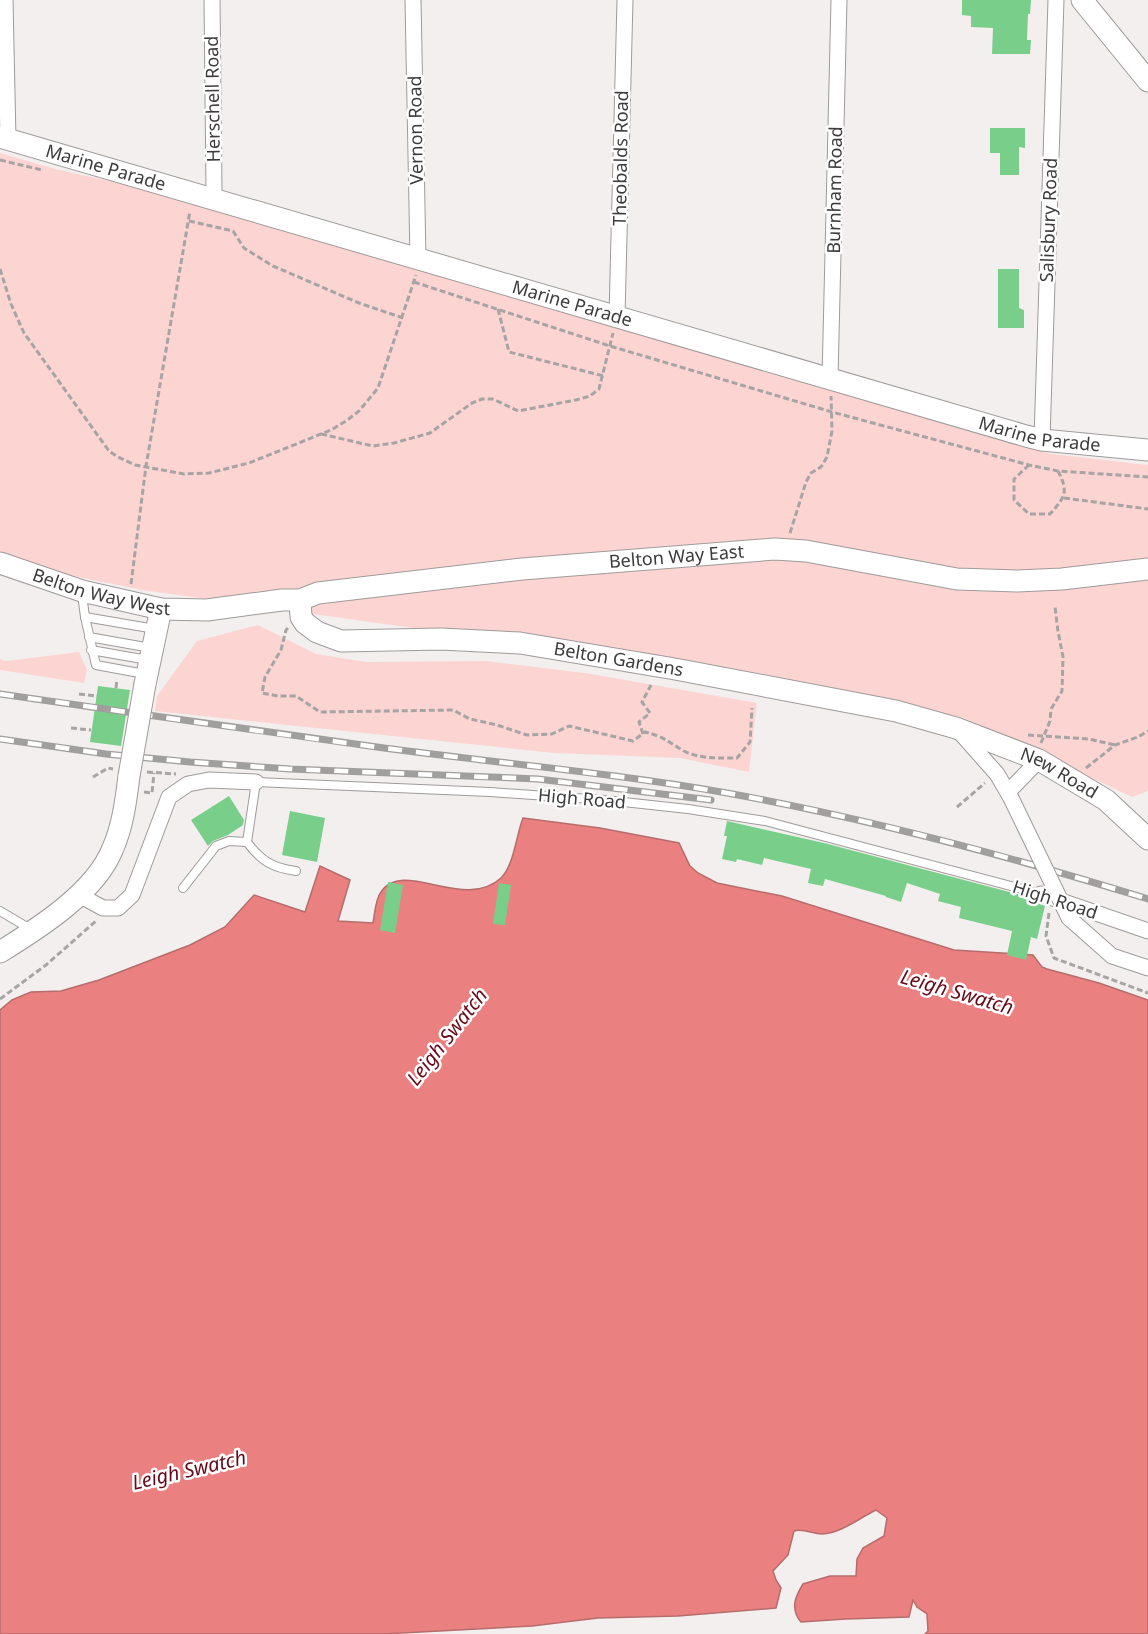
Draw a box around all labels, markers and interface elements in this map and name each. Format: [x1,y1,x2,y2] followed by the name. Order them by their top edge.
[199,35,225,163] street label: Herschell Road
[402,75,428,185] street label: Vernon Road
[607,90,633,226] street label: Theobalds Road
[821,126,847,254] street label: Burnham Road
[43,138,169,196] street label: Marine Parade
[1034,157,1062,283] street label: Salisbury Road
[510,274,635,332] street label: Marine Parade
[976,410,1102,456] street label: Marine Parade
[608,538,745,573] street label: Belton Way East
[30,562,171,620] street label: Belton Way West
[552,636,686,681] street label: Belton Gardens
[1017,741,1103,803] street label: New Road
[537,782,627,814] street label: High Road
[1010,874,1101,924] street label: High Road
[898,963,1017,1021] water label: Leigh Swatch
[400,983,493,1091] water label: Leigh Swatch
[129,1443,249,1496] water label: Leigh Swatch

